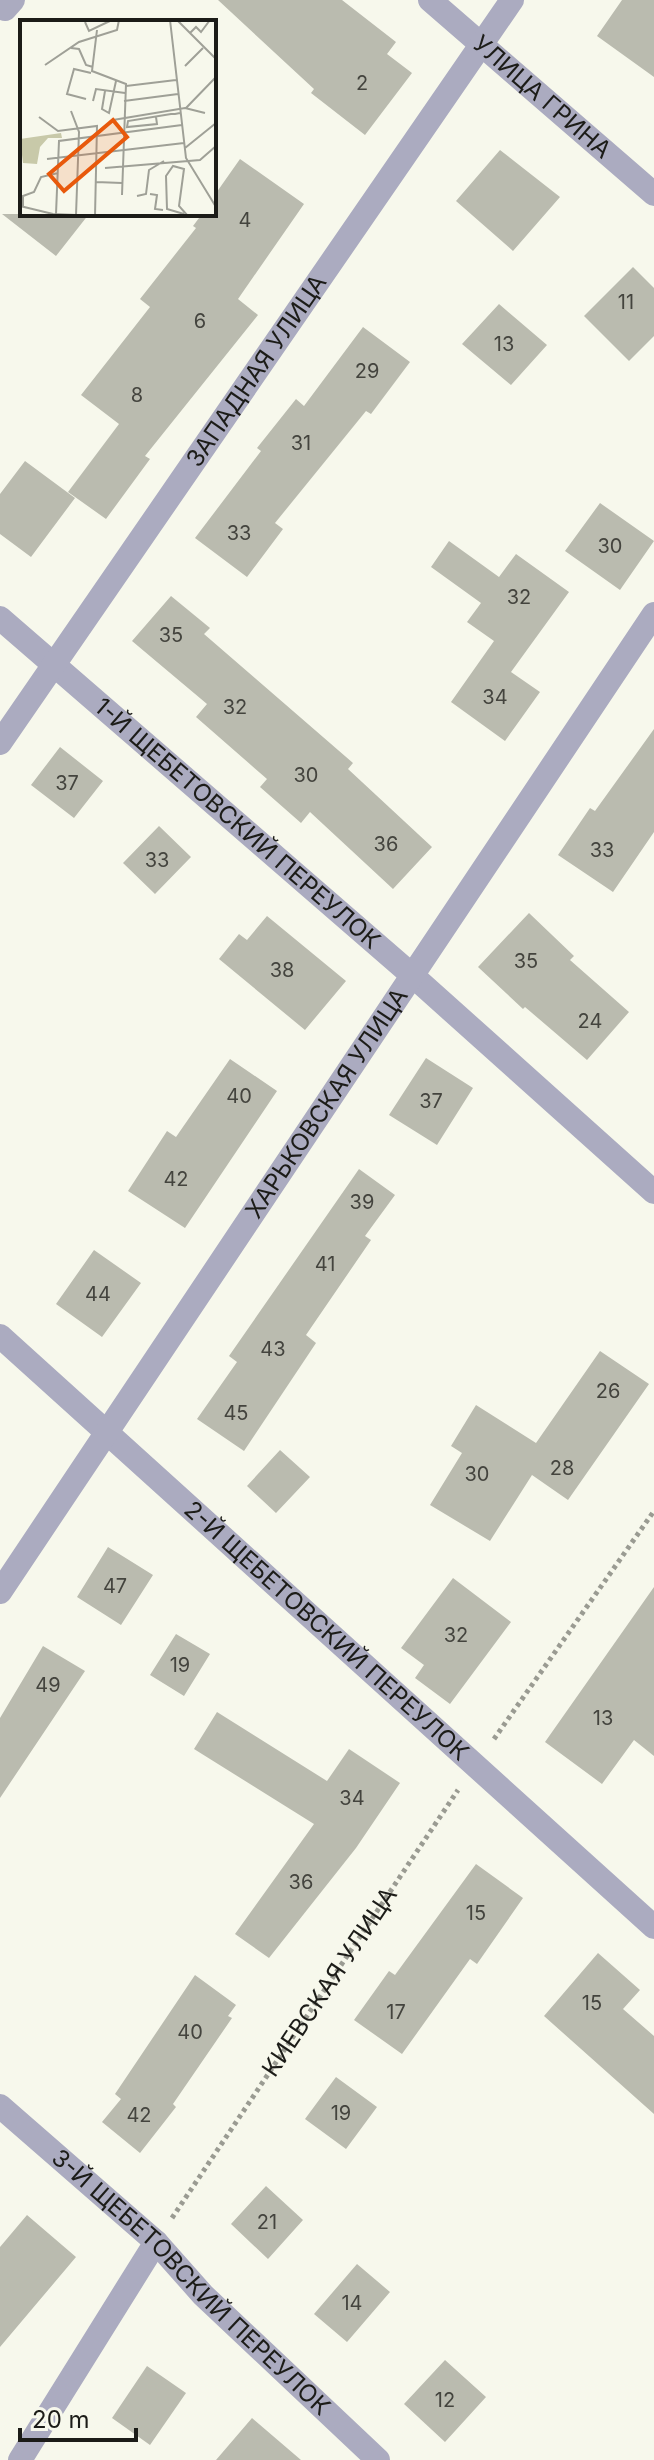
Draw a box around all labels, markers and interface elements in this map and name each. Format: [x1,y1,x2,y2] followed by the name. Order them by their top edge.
[20,20,216,216] inset map
[467,29,617,164] street label: УЛИЦА ГРИНА
[356,71,368,95] house number: 2
[239,208,251,232] house number: 4
[180,269,332,472] street label: ЗАПАДНАЯ УЛИЦА
[618,290,634,314] house number: 11
[194,309,206,333] house number: 6
[494,332,514,356] house number: 13
[355,359,379,383] house number: 29
[131,383,143,407] house number: 8
[291,431,311,455] house number: 31
[227,521,251,545] house number: 33
[598,534,622,558] house number: 30
[507,585,531,609] house number: 32
[159,623,183,647] house number: 35
[482,685,508,709] house number: 34
[89,692,386,955] street label: 1-Й ЩЕБЕТОВСКИЙ ПЕРЕУЛОК
[223,695,247,719] house number: 32
[294,763,318,787] house number: 30
[55,771,79,795] house number: 37
[374,832,398,856] house number: 36
[590,838,614,862] house number: 33
[145,848,169,872] house number: 33
[514,949,538,973] house number: 35
[270,958,294,982] house number: 38
[239,982,414,1223] street label: ХАРЬКОВСКАЯ УЛИЦА
[578,1009,602,1033] house number: 24
[226,1084,252,1108] house number: 40
[419,1089,443,1113] house number: 37
[163,1167,189,1191] house number: 42
[350,1190,374,1214] house number: 39
[315,1252,335,1276] house number: 41
[85,1282,111,1306] house number: 44
[260,1337,286,1361] house number: 43
[596,1379,620,1403] house number: 26
[223,1401,249,1425] house number: 45
[550,1456,574,1480] house number: 28
[465,1462,489,1486] house number: 30
[179,1495,475,1767] street label: 2-Й ЩЕБЕТОВСКИЙ ПЕРЕУЛОК
[103,1574,127,1598] house number: 47
[444,1623,468,1647] house number: 32
[170,1653,190,1677] house number: 19
[35,1673,61,1697] house number: 49
[593,1706,613,1730] house number: 13
[339,1786,365,1810] house number: 34
[289,1870,313,1894] house number: 36
[256,1881,403,2082] street label: КИЕВСКАЯ УЛИЦА
[466,1901,486,1925] house number: 15
[582,1991,602,2015] house number: 15
[386,2000,406,2024] house number: 17
[177,2020,203,2044] house number: 40
[331,2101,351,2125] house number: 19
[126,2103,152,2127] house number: 42
[46,2143,336,2421] street label: 3-Й ЩЕБЕТОВСКИЙ ПЕРЕУЛОК
[257,2210,277,2234] house number: 21
[341,2291,363,2315] house number: 14
[435,2388,455,2412] house number: 12
[20,2392,136,2442] scale bar
[32,2405,90,2434] text: 20 m

